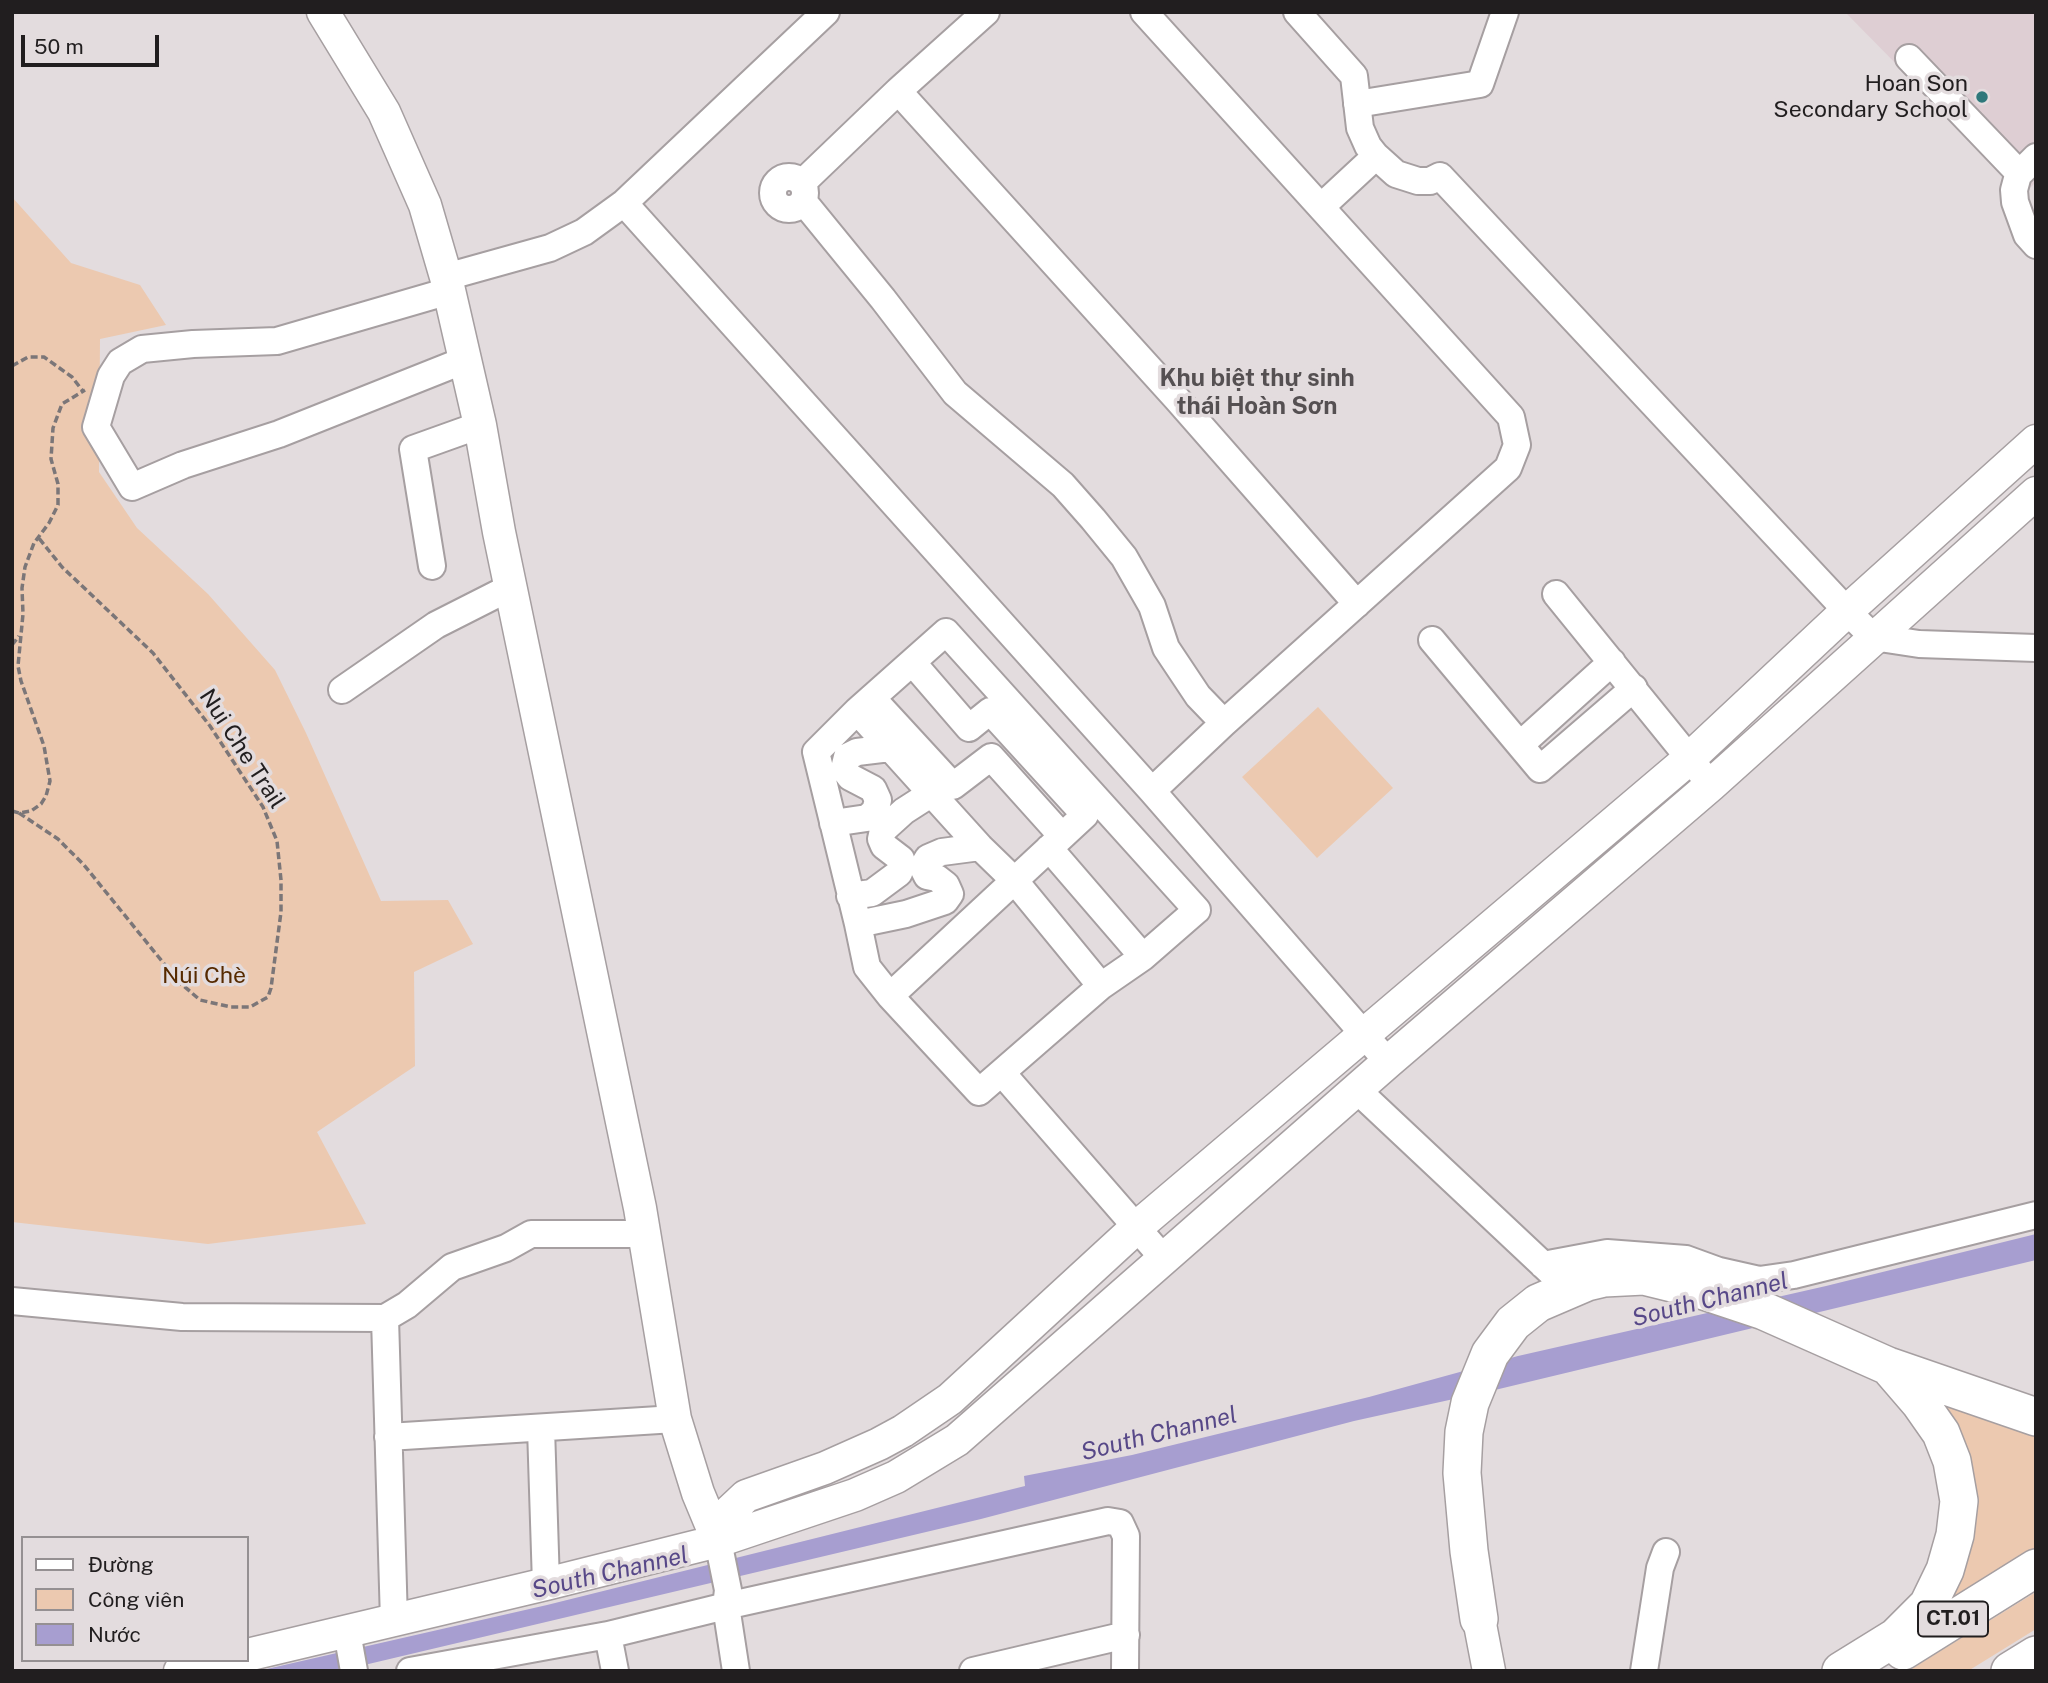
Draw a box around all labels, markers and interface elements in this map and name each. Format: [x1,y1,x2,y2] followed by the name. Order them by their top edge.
[24,21,163,65] scale bar
[34,34,84,59] text: 50 m
[1773,70,1968,124] place label: Hoan Son Secondary School
[1974,89,1990,105] marker: Hoan Son Secondary School
[1159,365,1355,421] district label: Khu biệt thự sinh thái Hoàn Sơn
[193,684,291,814] street label: Nui Che Trail
[162,962,246,990] park label: Núi Chè
[1629,1267,1791,1333] water label: South Channel
[1078,1401,1240,1467] water label: South Channel
[21,1536,248,1662] legend
[529,1541,691,1605] water label: South Channel
[88,1552,154,1577] text: Đường
[88,1587,184,1612] text: Công viên
[1918,1602,1988,1636] road number: CT.01
[88,1622,141,1647] text: Nước

